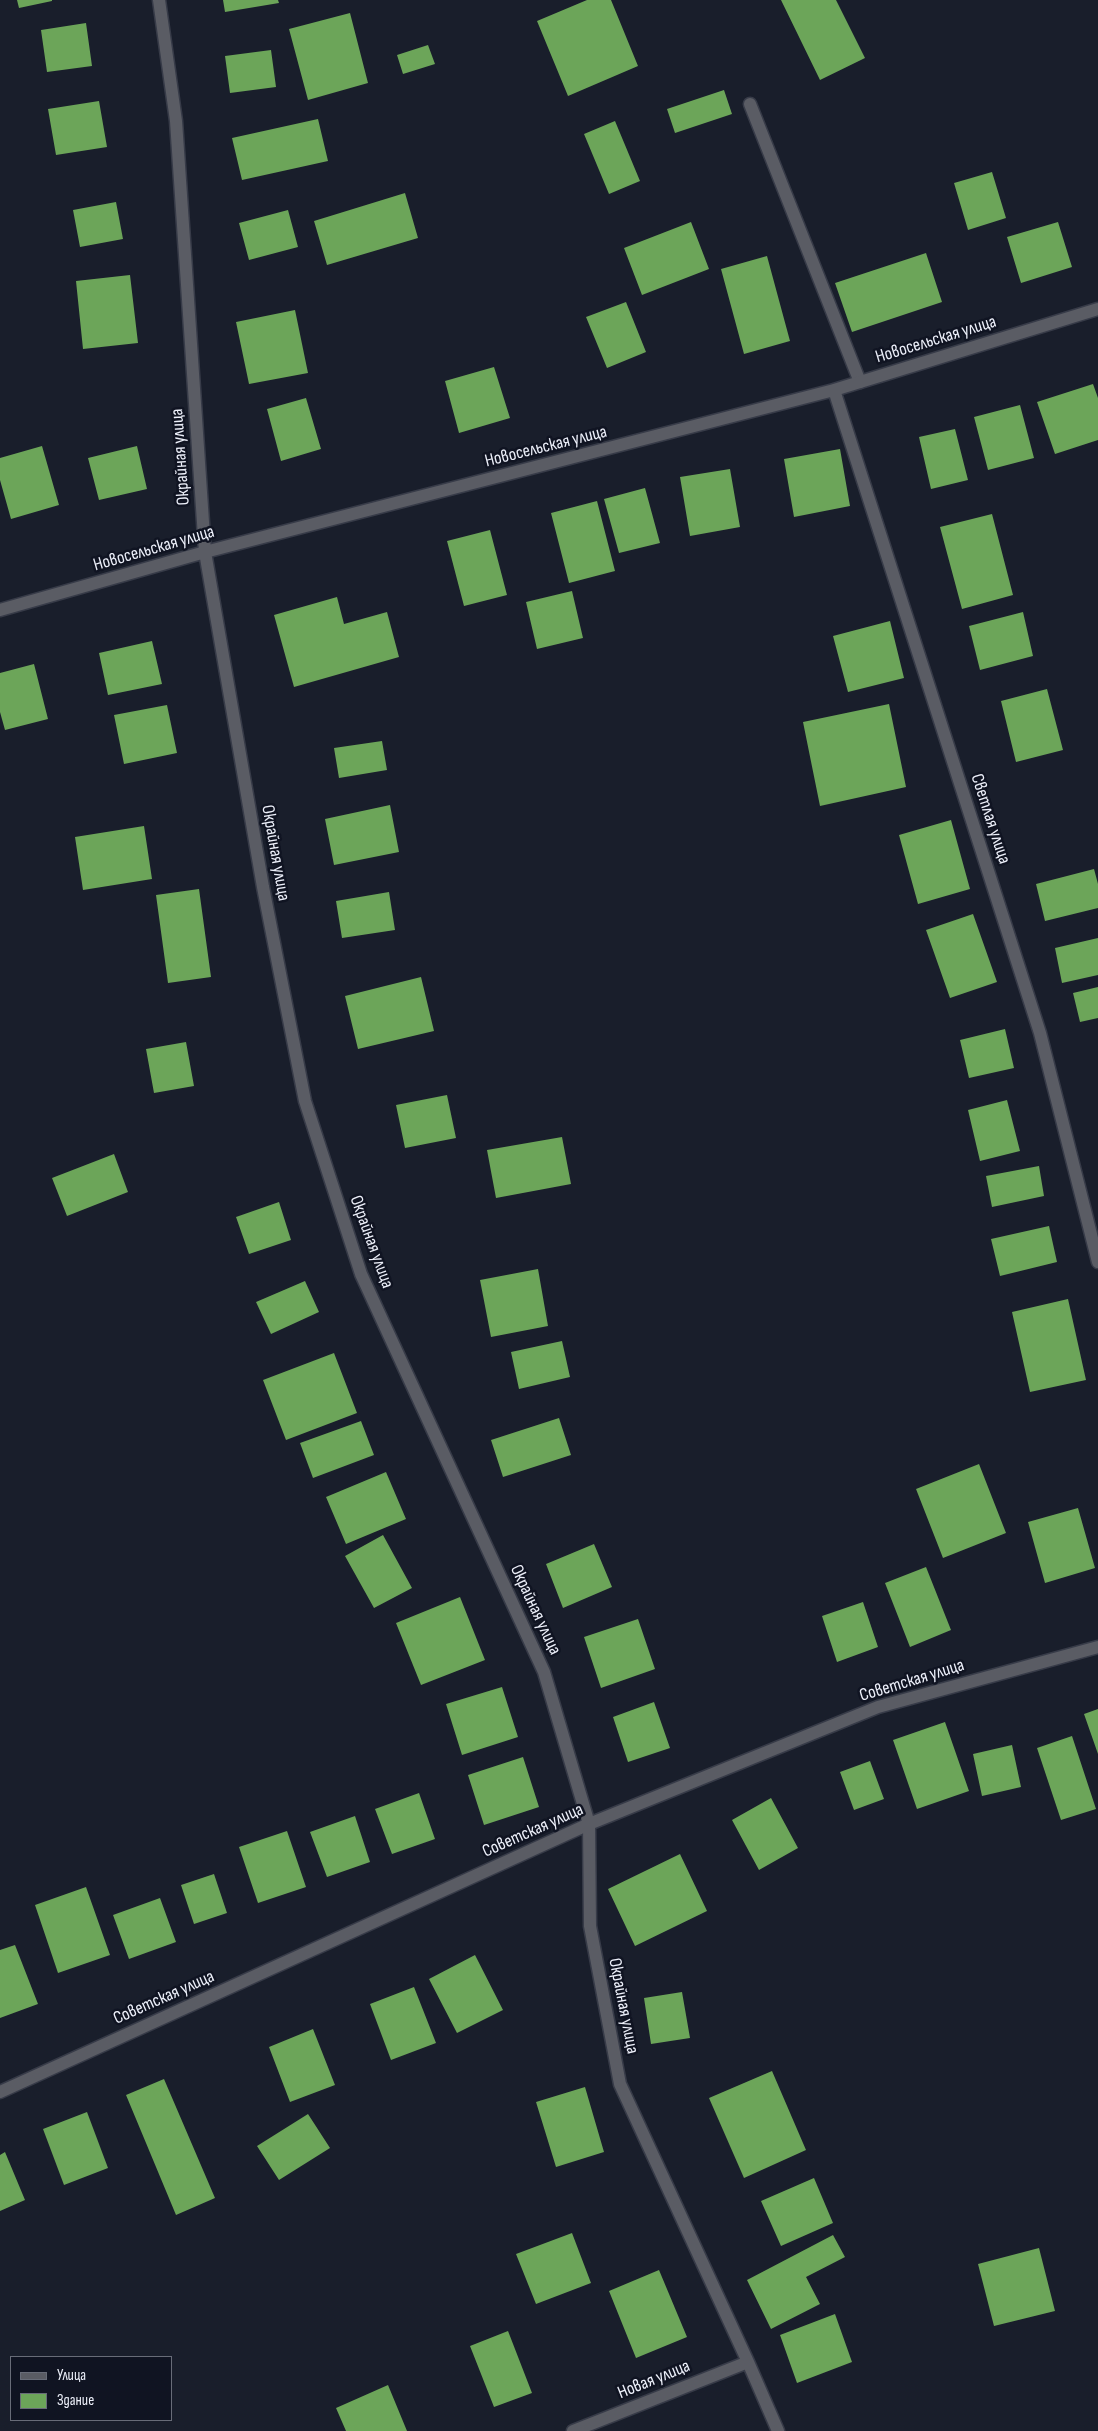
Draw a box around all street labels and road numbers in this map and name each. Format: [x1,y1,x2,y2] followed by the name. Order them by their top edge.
[873,311,999,369] street label: Новосельская улица
[167,408,195,506] street label: Окрайная улица
[483,421,609,473] street label: Новосельская улица
[91,521,217,577] street label: Новосельская улица
[965,771,1015,867] street label: Светлая улица
[256,803,294,903] street label: Окрайная улица
[344,1193,398,1291] street label: Окрайная улица
[505,1561,565,1659] street label: Окрайная улица
[857,1655,967,1707] street label: Советская улица
[479,1799,587,1863] street label: Советская улица
[603,1956,643,2056] street label: Окрайная улица
[110,1966,218,2030] street label: Советская улица
[615,2356,693,2404] street label: Новая улица

